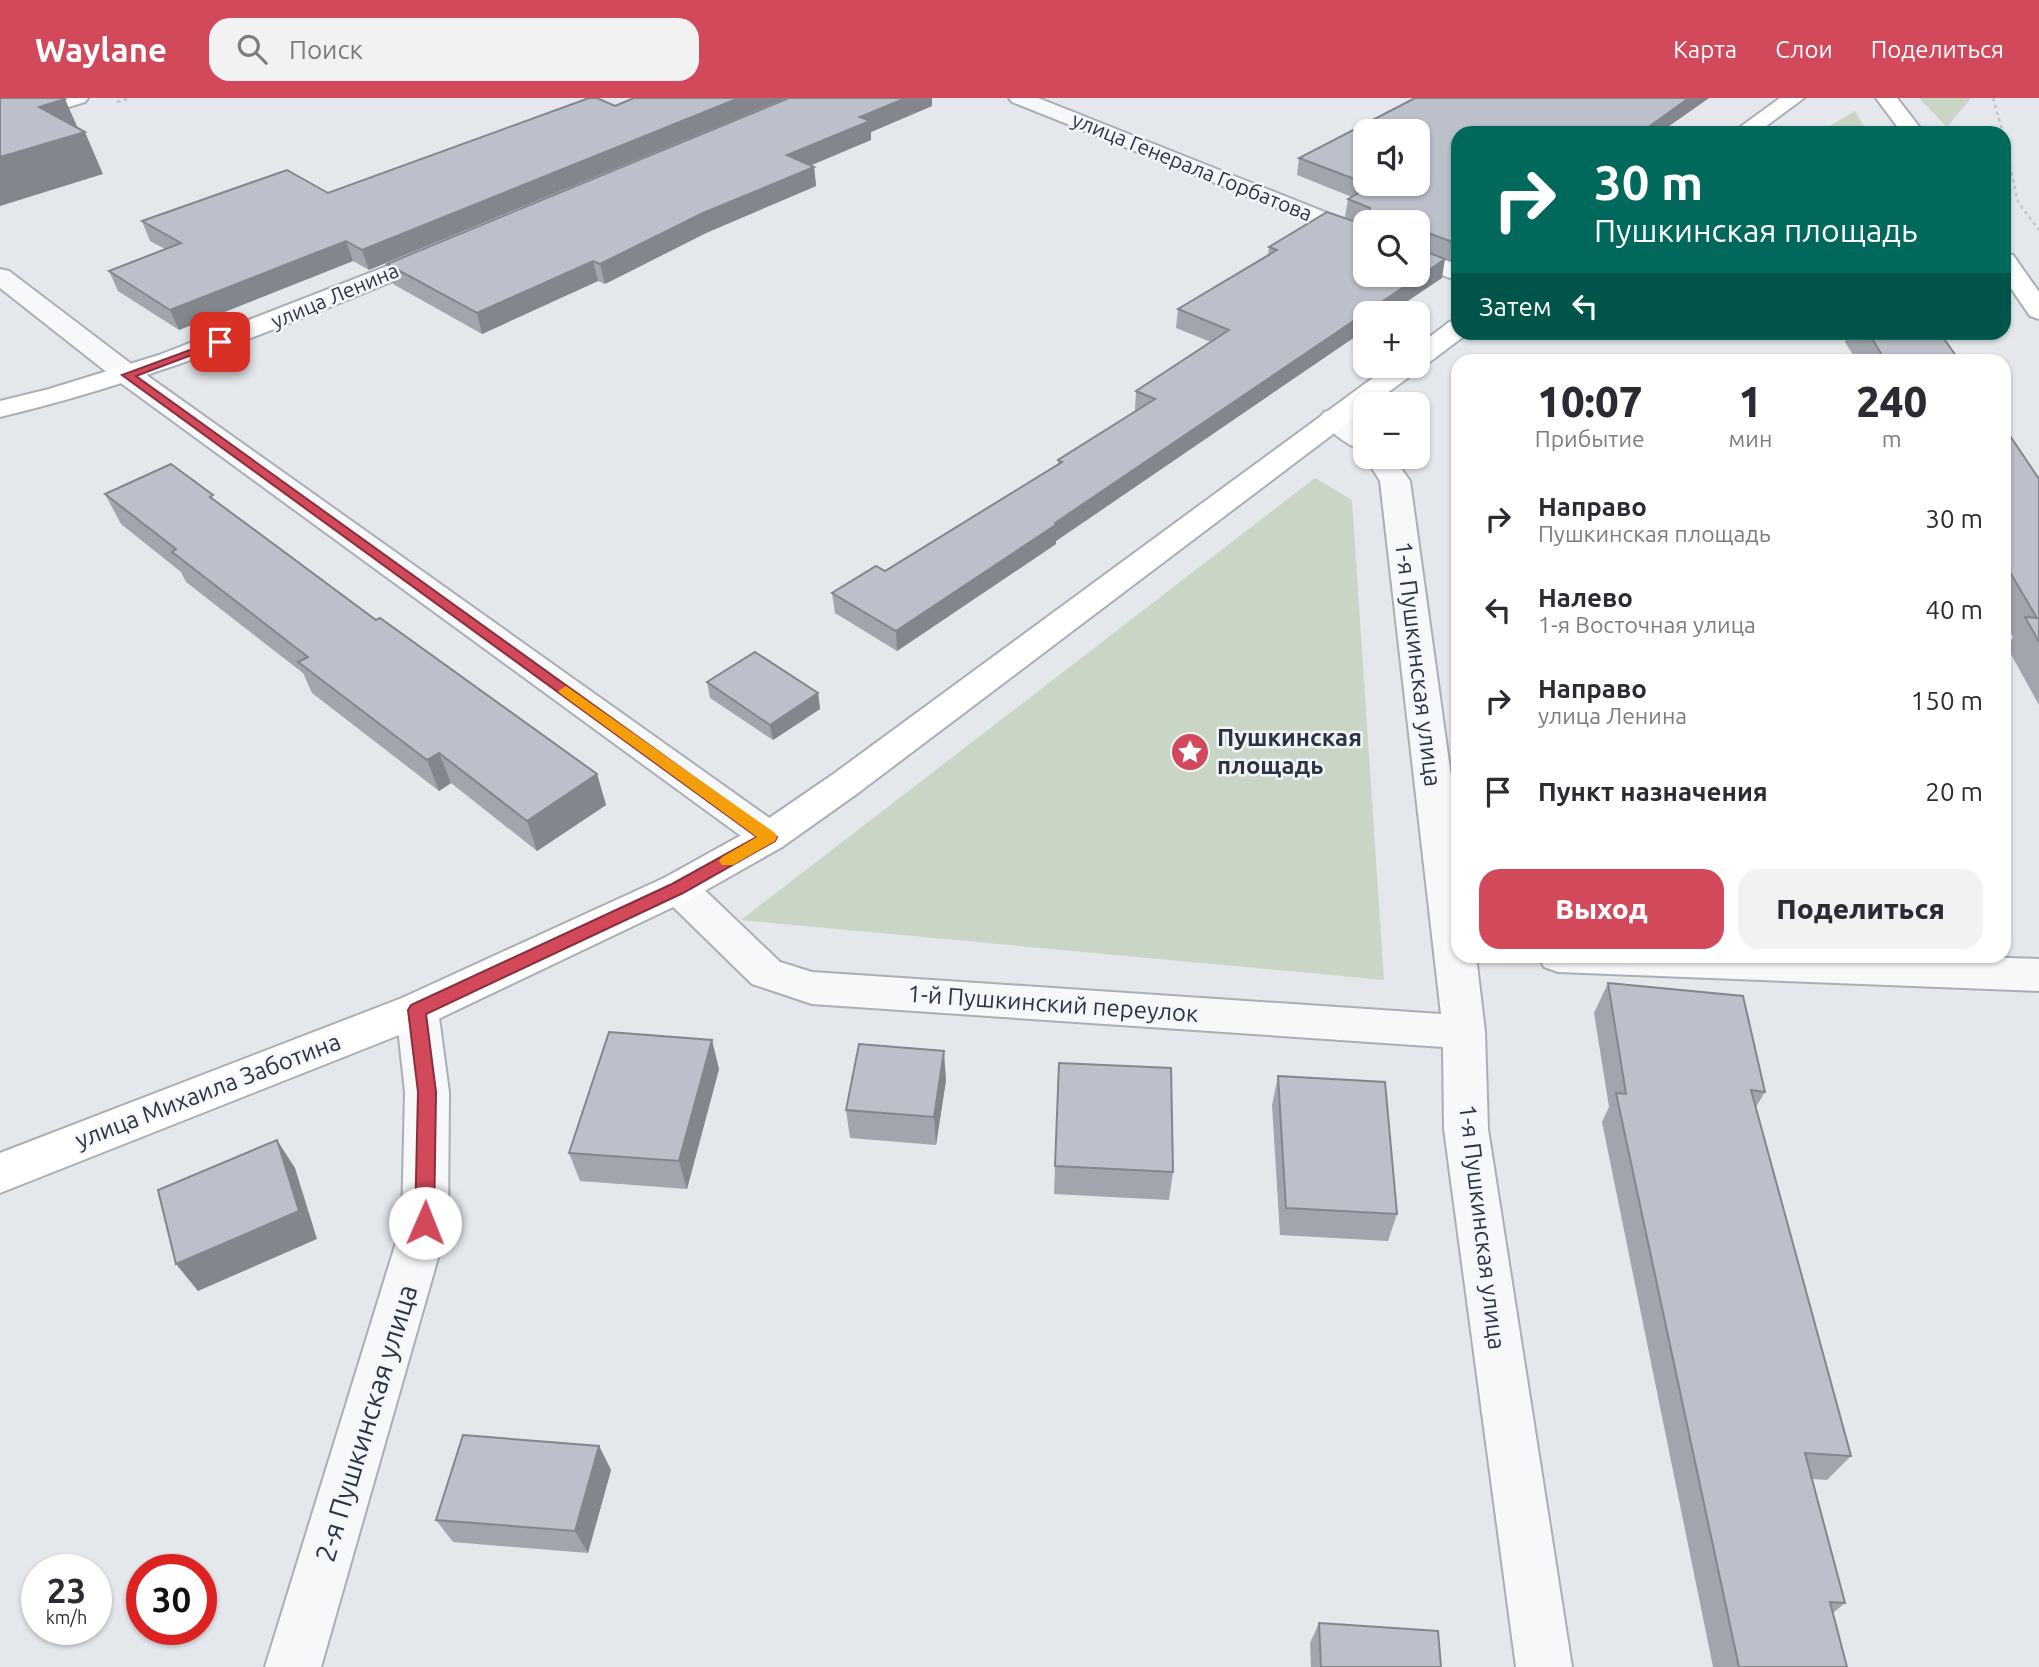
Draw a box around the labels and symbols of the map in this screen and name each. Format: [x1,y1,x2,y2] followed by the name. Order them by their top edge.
[1069,107,1316,225] street label: улица Генерала Горбатова
[267,257,402,333] street label: улица Ленина
[190,312,250,372] pin
[1390,540,1447,788] street label: 1-я Пушкинская улица
[1217,724,1362,779] place label: Пушкинская площадь
[1169,731,1211,773] place icon: Пушкинская площадь
[907,980,1199,1027] street label: 1-й Пушкинский переулок
[71,1027,344,1154] street label: улица Михаила Заботина
[1454,1103,1511,1351] street label: 1-я Пушкинская улица
[388,1186,462,1260] position arrow
[309,1281,422,1565] street label: 2-я Пушкинская улица
[126,1554,217,1645] speed limit sign: 30

